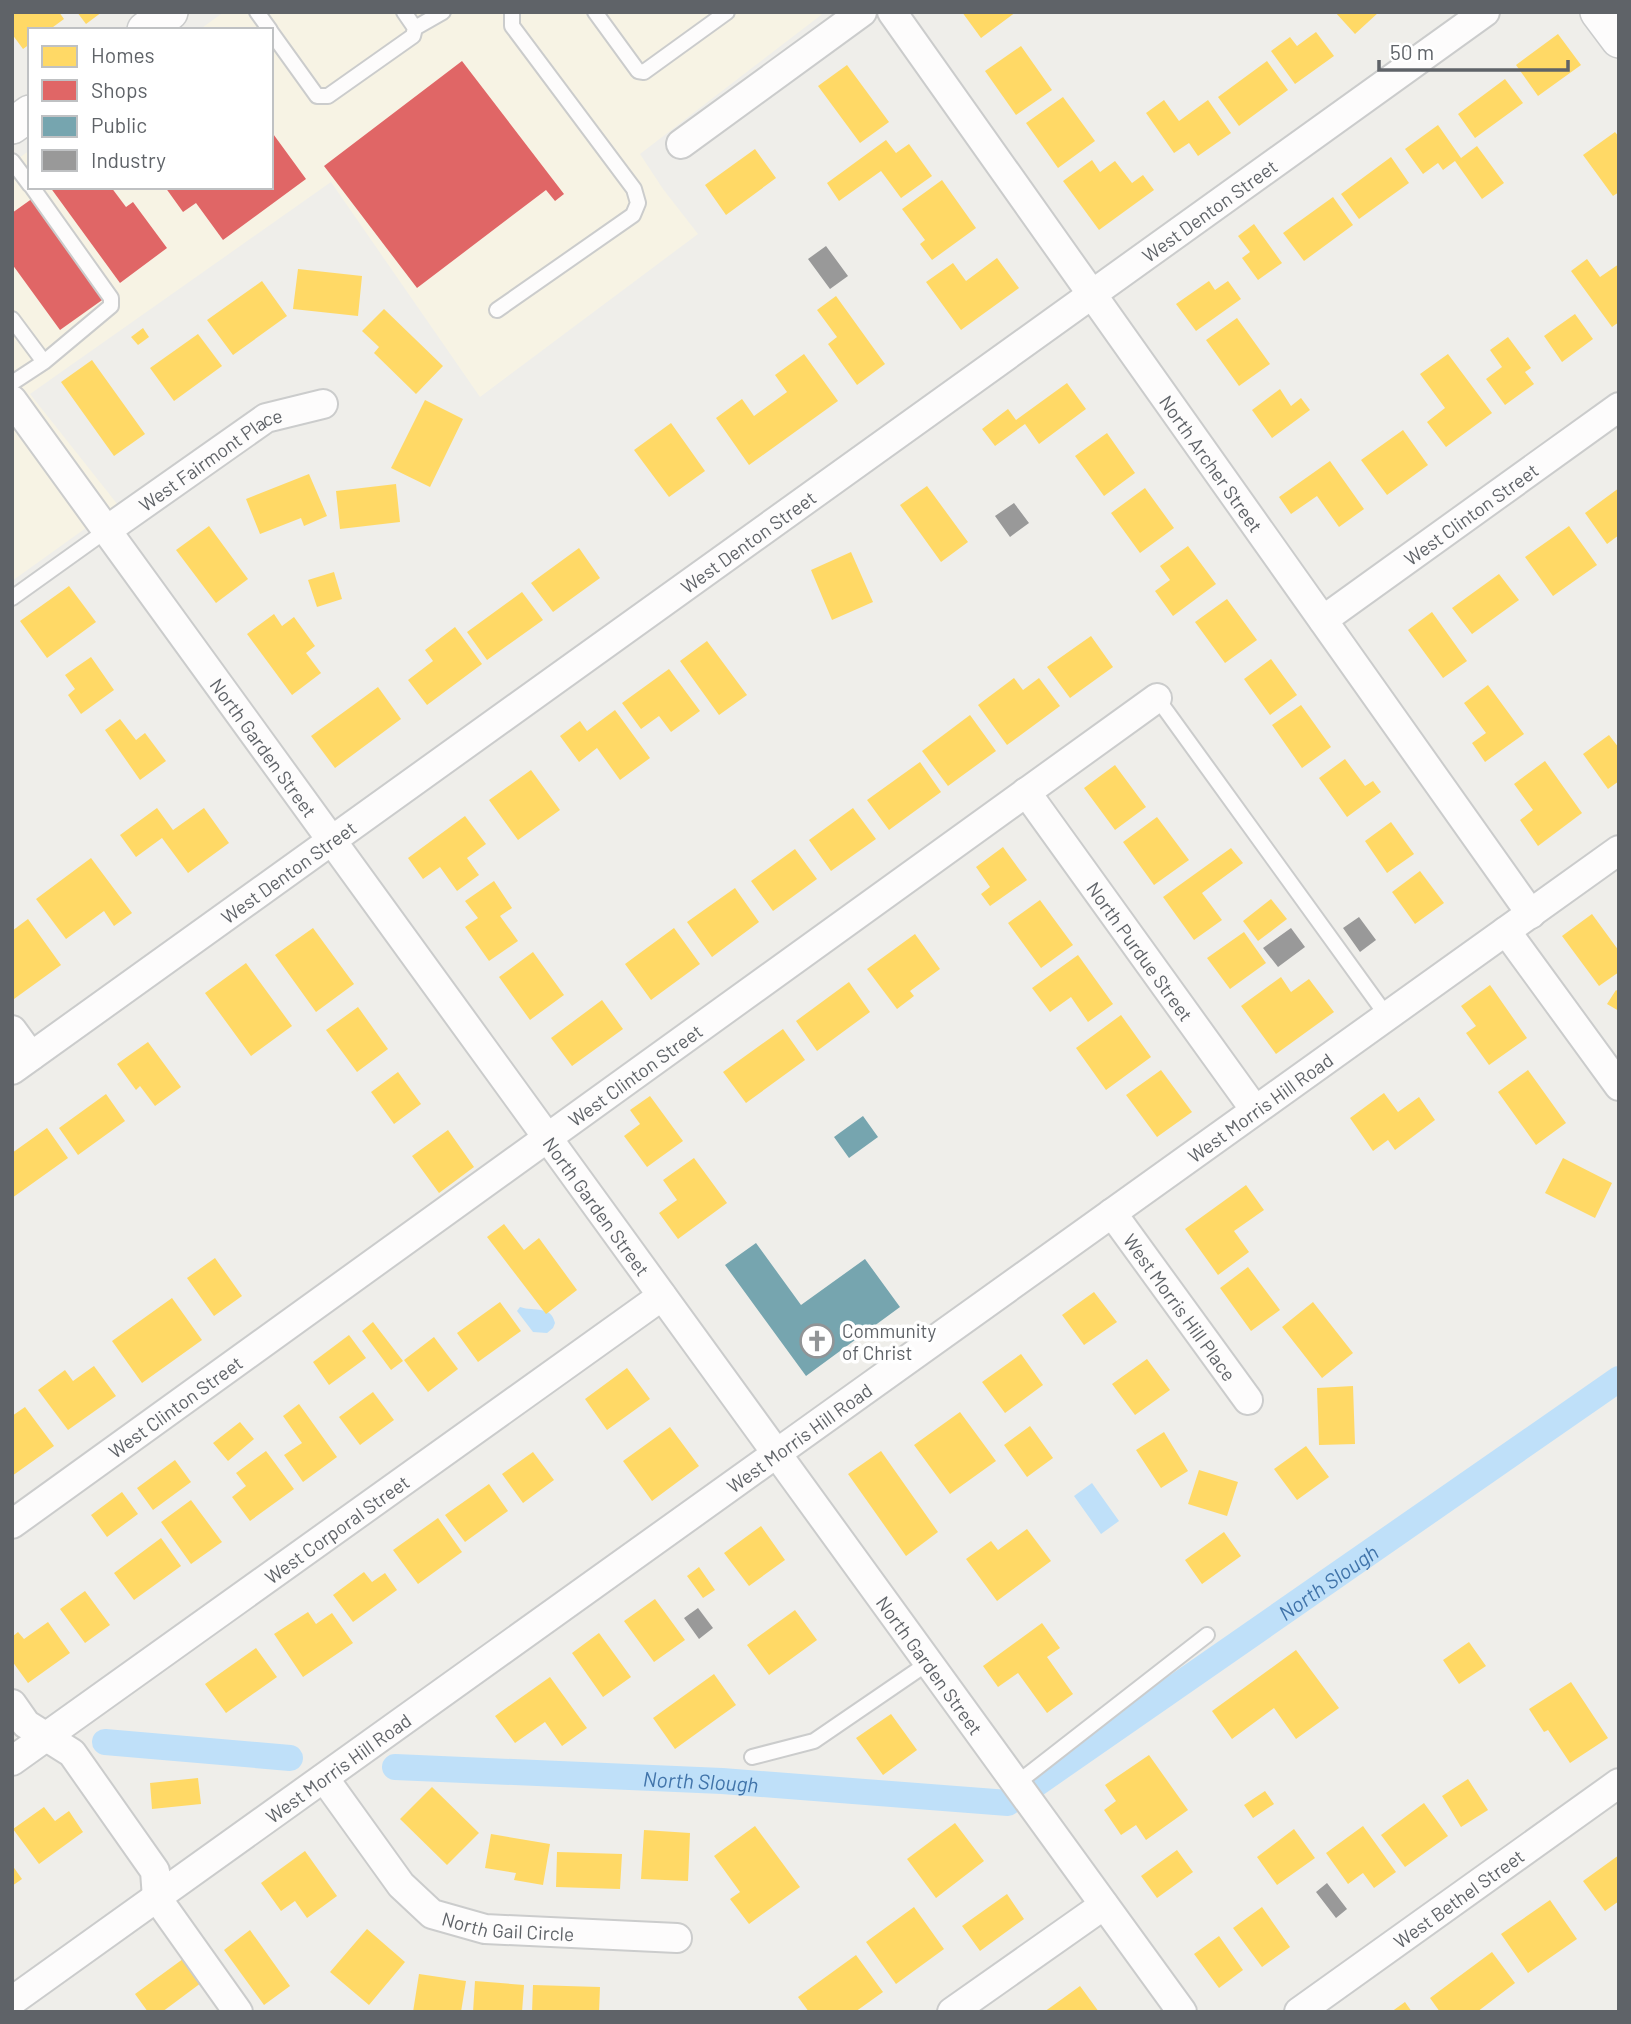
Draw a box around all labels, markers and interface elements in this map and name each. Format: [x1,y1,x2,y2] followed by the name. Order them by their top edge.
[28,28,273,189] legend
[1379,28,1568,72] scale bar
[1390,39,1434,64] text: 50 m
[91,42,155,67] text: Homes
[91,77,148,102] text: Shops
[91,112,147,137] text: Public
[91,147,166,172] text: Industry
[1137,154,1281,266] street label: West Denton Street
[1155,390,1268,536] street label: North Archer Street
[134,403,285,516] street label: West Fairmont Place
[1399,458,1542,570] street label: West Clinton Street
[676,485,820,598] street label: West Denton Street
[206,673,322,821] street label: North Garden Street
[216,815,360,928] street label: West Denton Street
[1083,877,1198,1025] street label: North Purdue Street
[563,1019,706,1131] street label: West Clinton Street
[1183,1047,1337,1167] street label: West Morris Hill Road
[539,1132,655,1280] street label: North Garden Street
[1119,1229,1241,1385] street label: West Morris Hill Place
[842,1319,936,1364] place label: Community of Christ
[798,1322,836,1360] church icon: Community of Christ
[104,1350,246,1462] street label: West Clinton Street
[722,1378,876,1497] street label: West Morris Hill Road
[260,1470,413,1588] street label: West Corporal Street
[1273,1538,1382,1625] water label: North Slough
[872,1591,988,1739] street label: North Garden Street
[261,1708,415,1827] street label: West Morris Hill Road
[642,1765,759,1796] water label: North Slough
[1389,1844,1528,1952] street label: West Bethel Street
[440,1906,575,1945] street label: North Gail Circle

